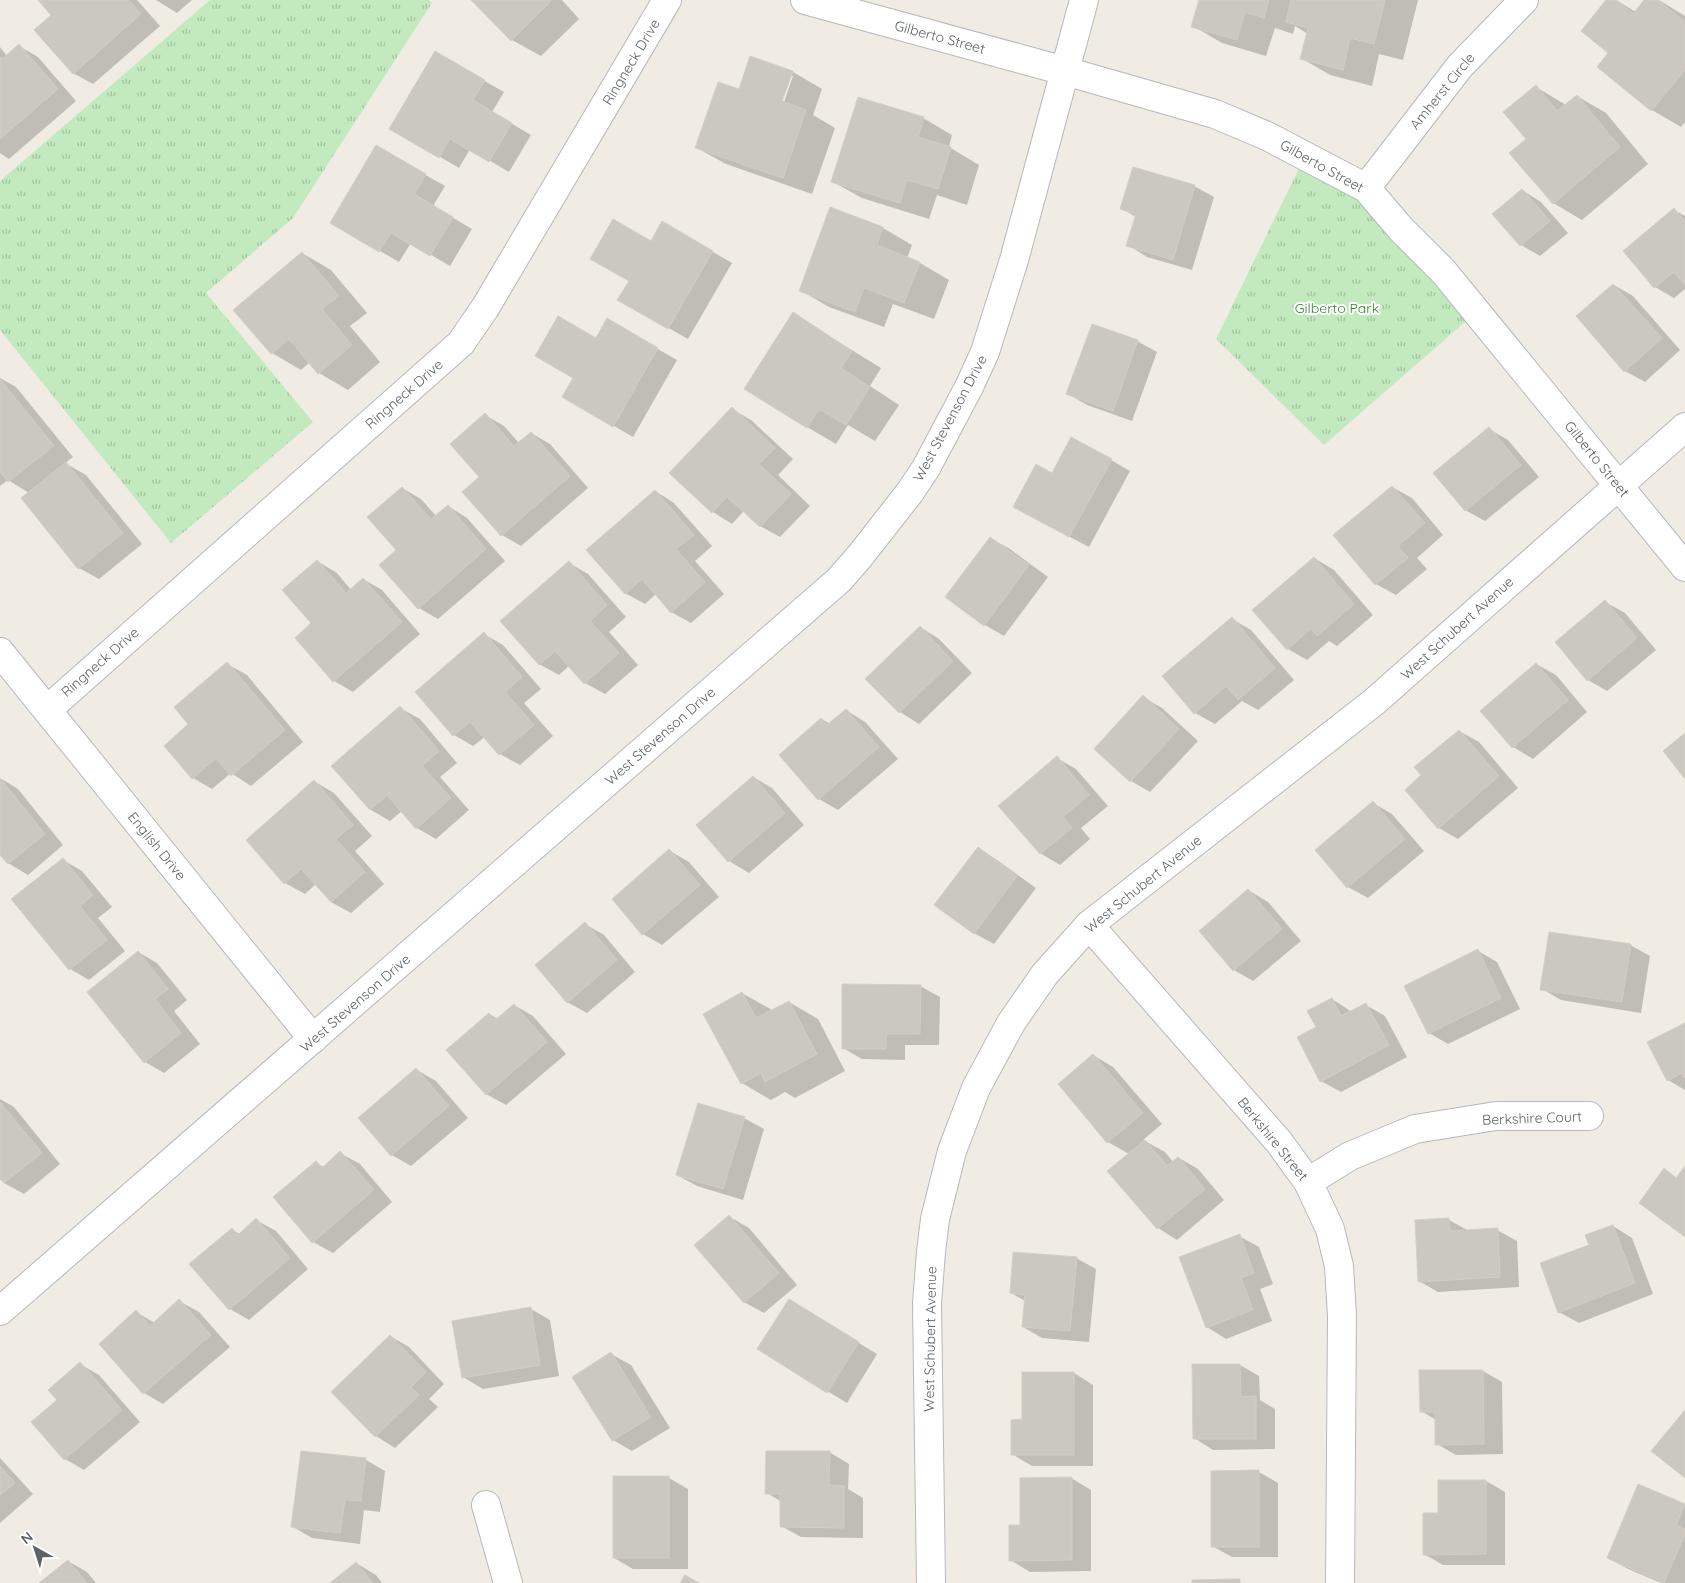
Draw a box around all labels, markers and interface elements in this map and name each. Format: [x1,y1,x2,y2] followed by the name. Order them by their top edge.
[598,16,664,108] street label: Ringneck Drive
[893,16,987,58] street label: Gilberto Street
[1406,49,1479,133] street label: Amherst Circle
[1277,136,1367,197] street label: Gilberto Street
[1295,299,1379,317] park label: Gilberto Park
[909,352,991,484] street label: West Stevenson Drive
[361,355,447,433] street label: Ringneck Drive
[1561,417,1633,501] street label: Gilberto Street
[1397,573,1517,683] street label: West Schubert Avenue
[57,623,143,701] street label: Ringneck Drive
[601,683,719,789] street label: West Stevenson Drive
[124,808,190,884] street label: English Drive
[1081,831,1205,937] street label: West Schubert Avenue
[296,950,414,1056] street label: West Stevenson Drive
[1234,1094,1312,1185] street label: Berkshire Street
[1482,1107,1582,1129] street label: Berkshire Court
[920,1266,940,1412] street label: West Schubert Avenue
[10,1523,60,1573] north arrow
[17,1528,36,1548] text: N

